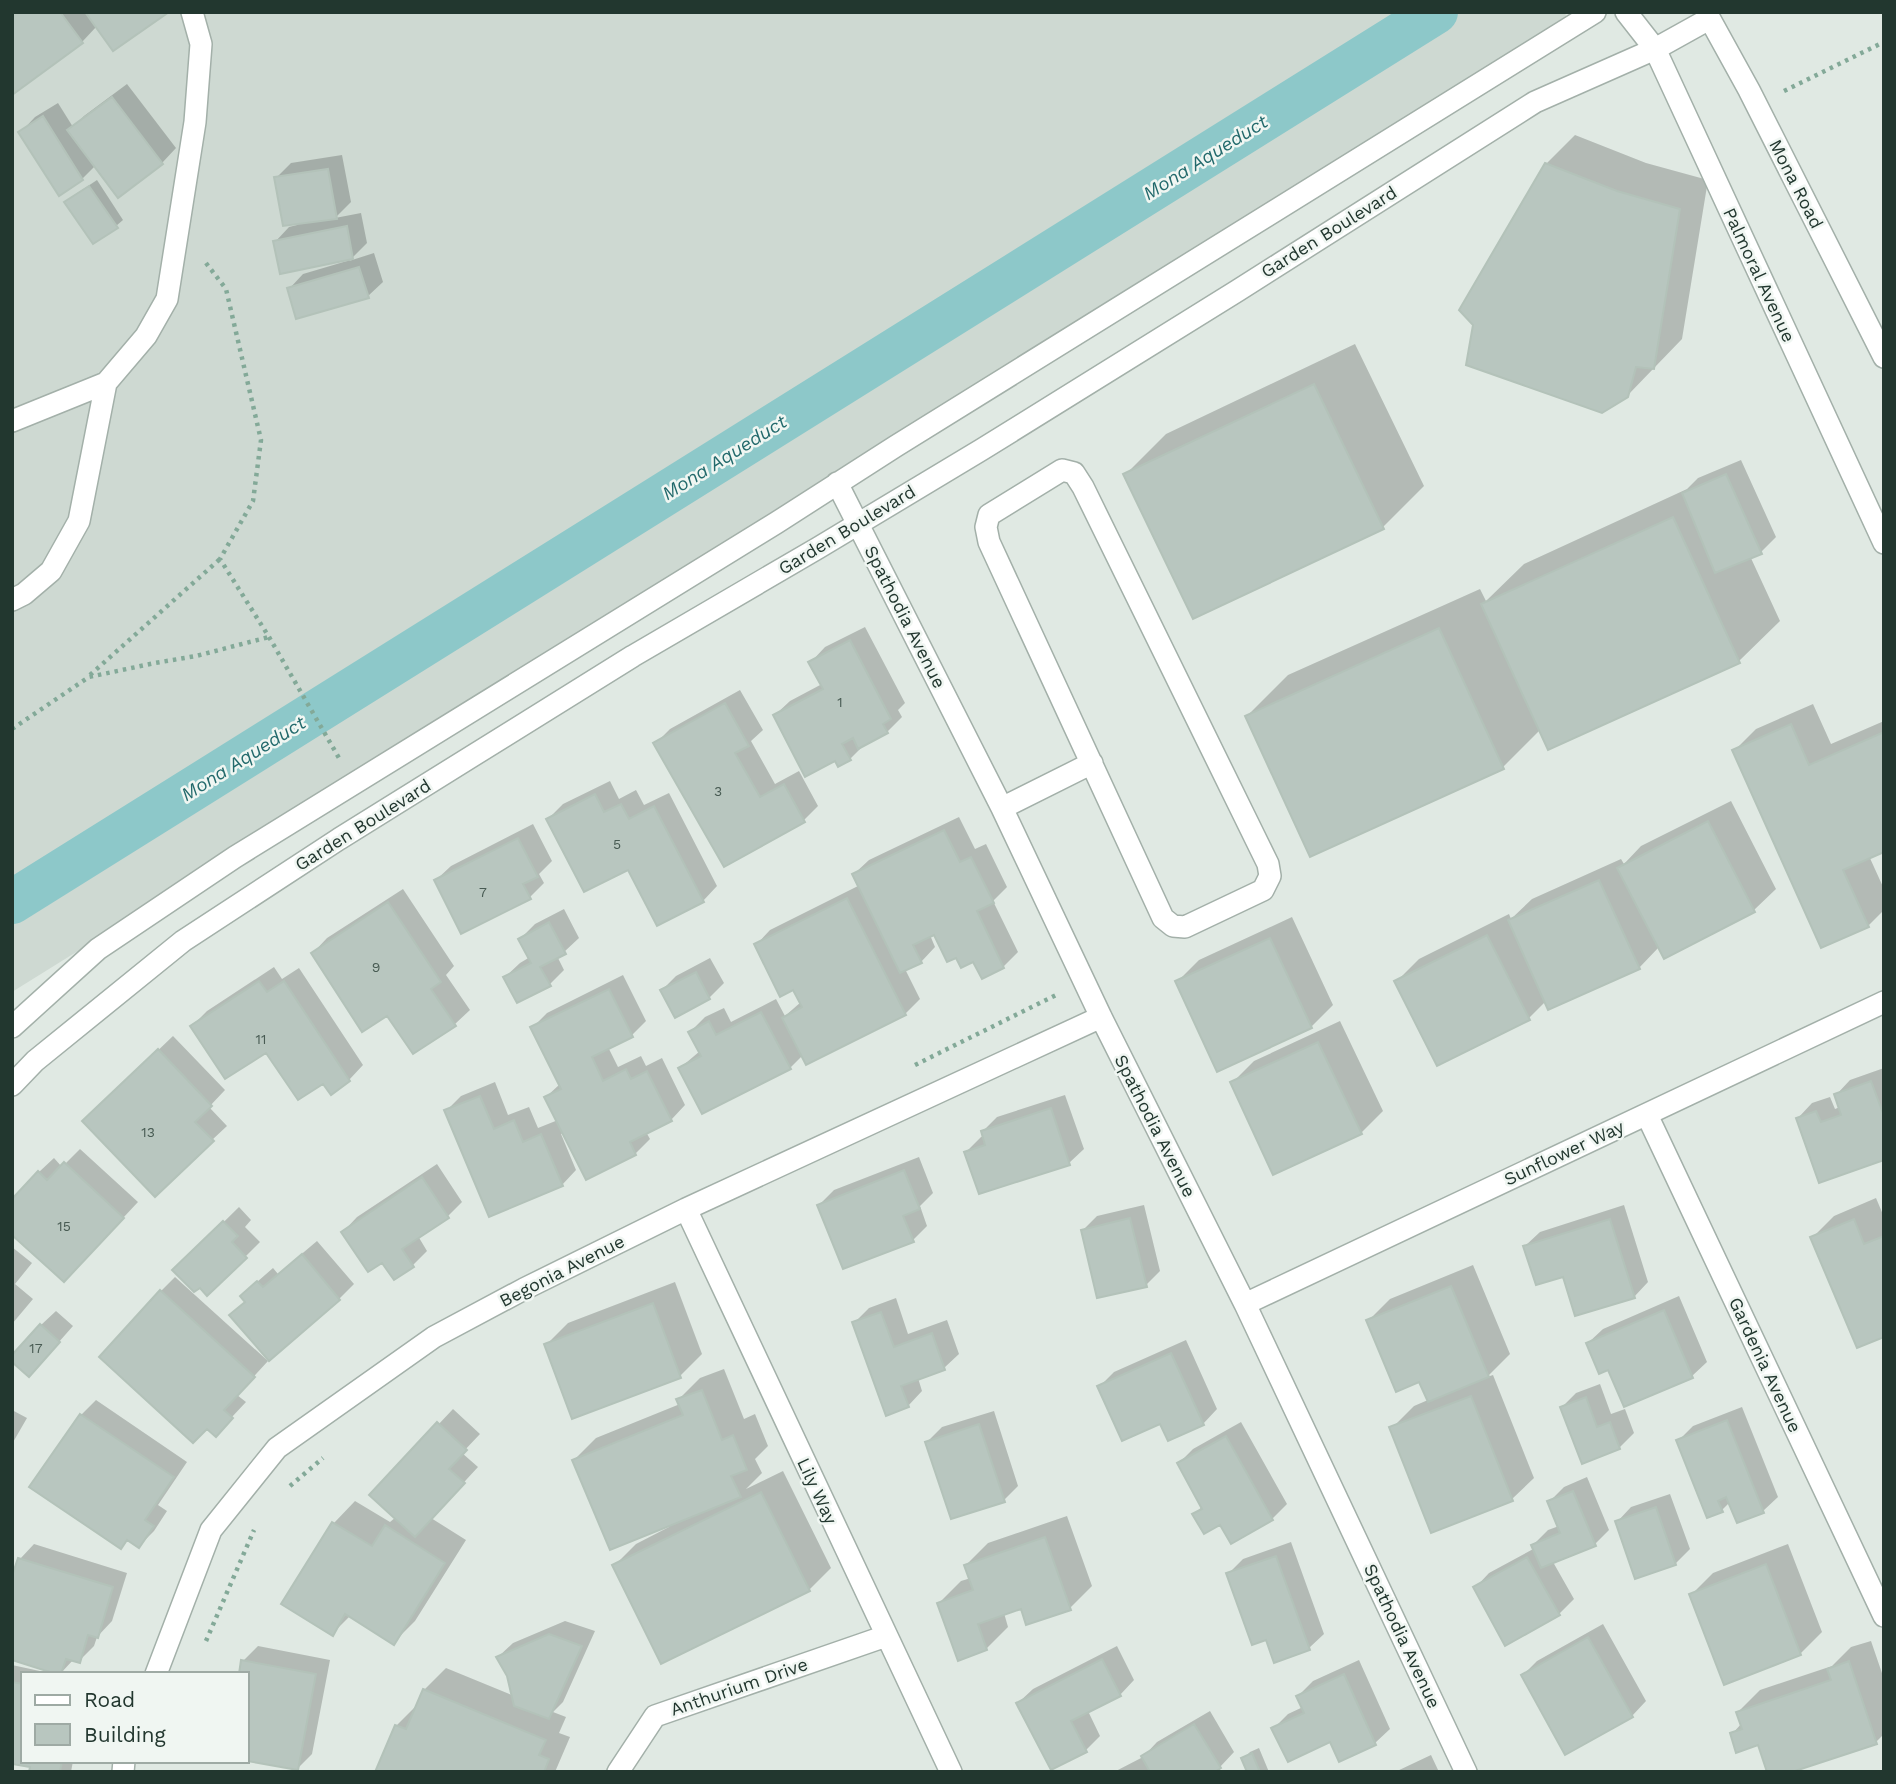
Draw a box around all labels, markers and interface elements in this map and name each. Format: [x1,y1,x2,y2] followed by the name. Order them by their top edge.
[1139,110,1272,205] water label: Mona Aqueduct
[1765,136,1828,232] street label: Mona Road
[1257,181,1401,282] street label: Garden Boulevard
[1719,204,1800,345] street label: Palmoral Avenue
[658,410,791,505] water label: Mona Aqueduct
[774,480,919,579] street label: Garden Boulevard
[860,542,950,691] street label: Spathodia Avenue
[837,694,843,710] house number: 1
[177,711,310,806] water label: Mona Aqueduct
[291,774,435,875] street label: Garden Boulevard
[714,783,722,799] house number: 3
[613,836,621,852] house number: 5
[479,884,487,900] house number: 7
[372,959,380,975] house number: 9
[256,1031,266,1047] house number: 11
[1110,1051,1200,1200] street label: Spathodia Avenue
[1500,1115,1628,1190] street label: Sunflower Way
[141,1124,155,1140] house number: 13
[57,1218,71,1234] house number: 15
[496,1230,628,1311] street label: Begonia Avenue
[1725,1294,1806,1436] street label: Gardenia Avenue
[29,1340,43,1356] house number: 17
[793,1454,842,1528] street label: Lily Way
[1360,1560,1445,1711] street label: Spathodia Avenue
[667,1653,810,1720] street label: Anthurium Drive
[21,1672,248,1763] legend
[84,1687,135,1712] text: Road
[84,1722,166,1747] text: Building

